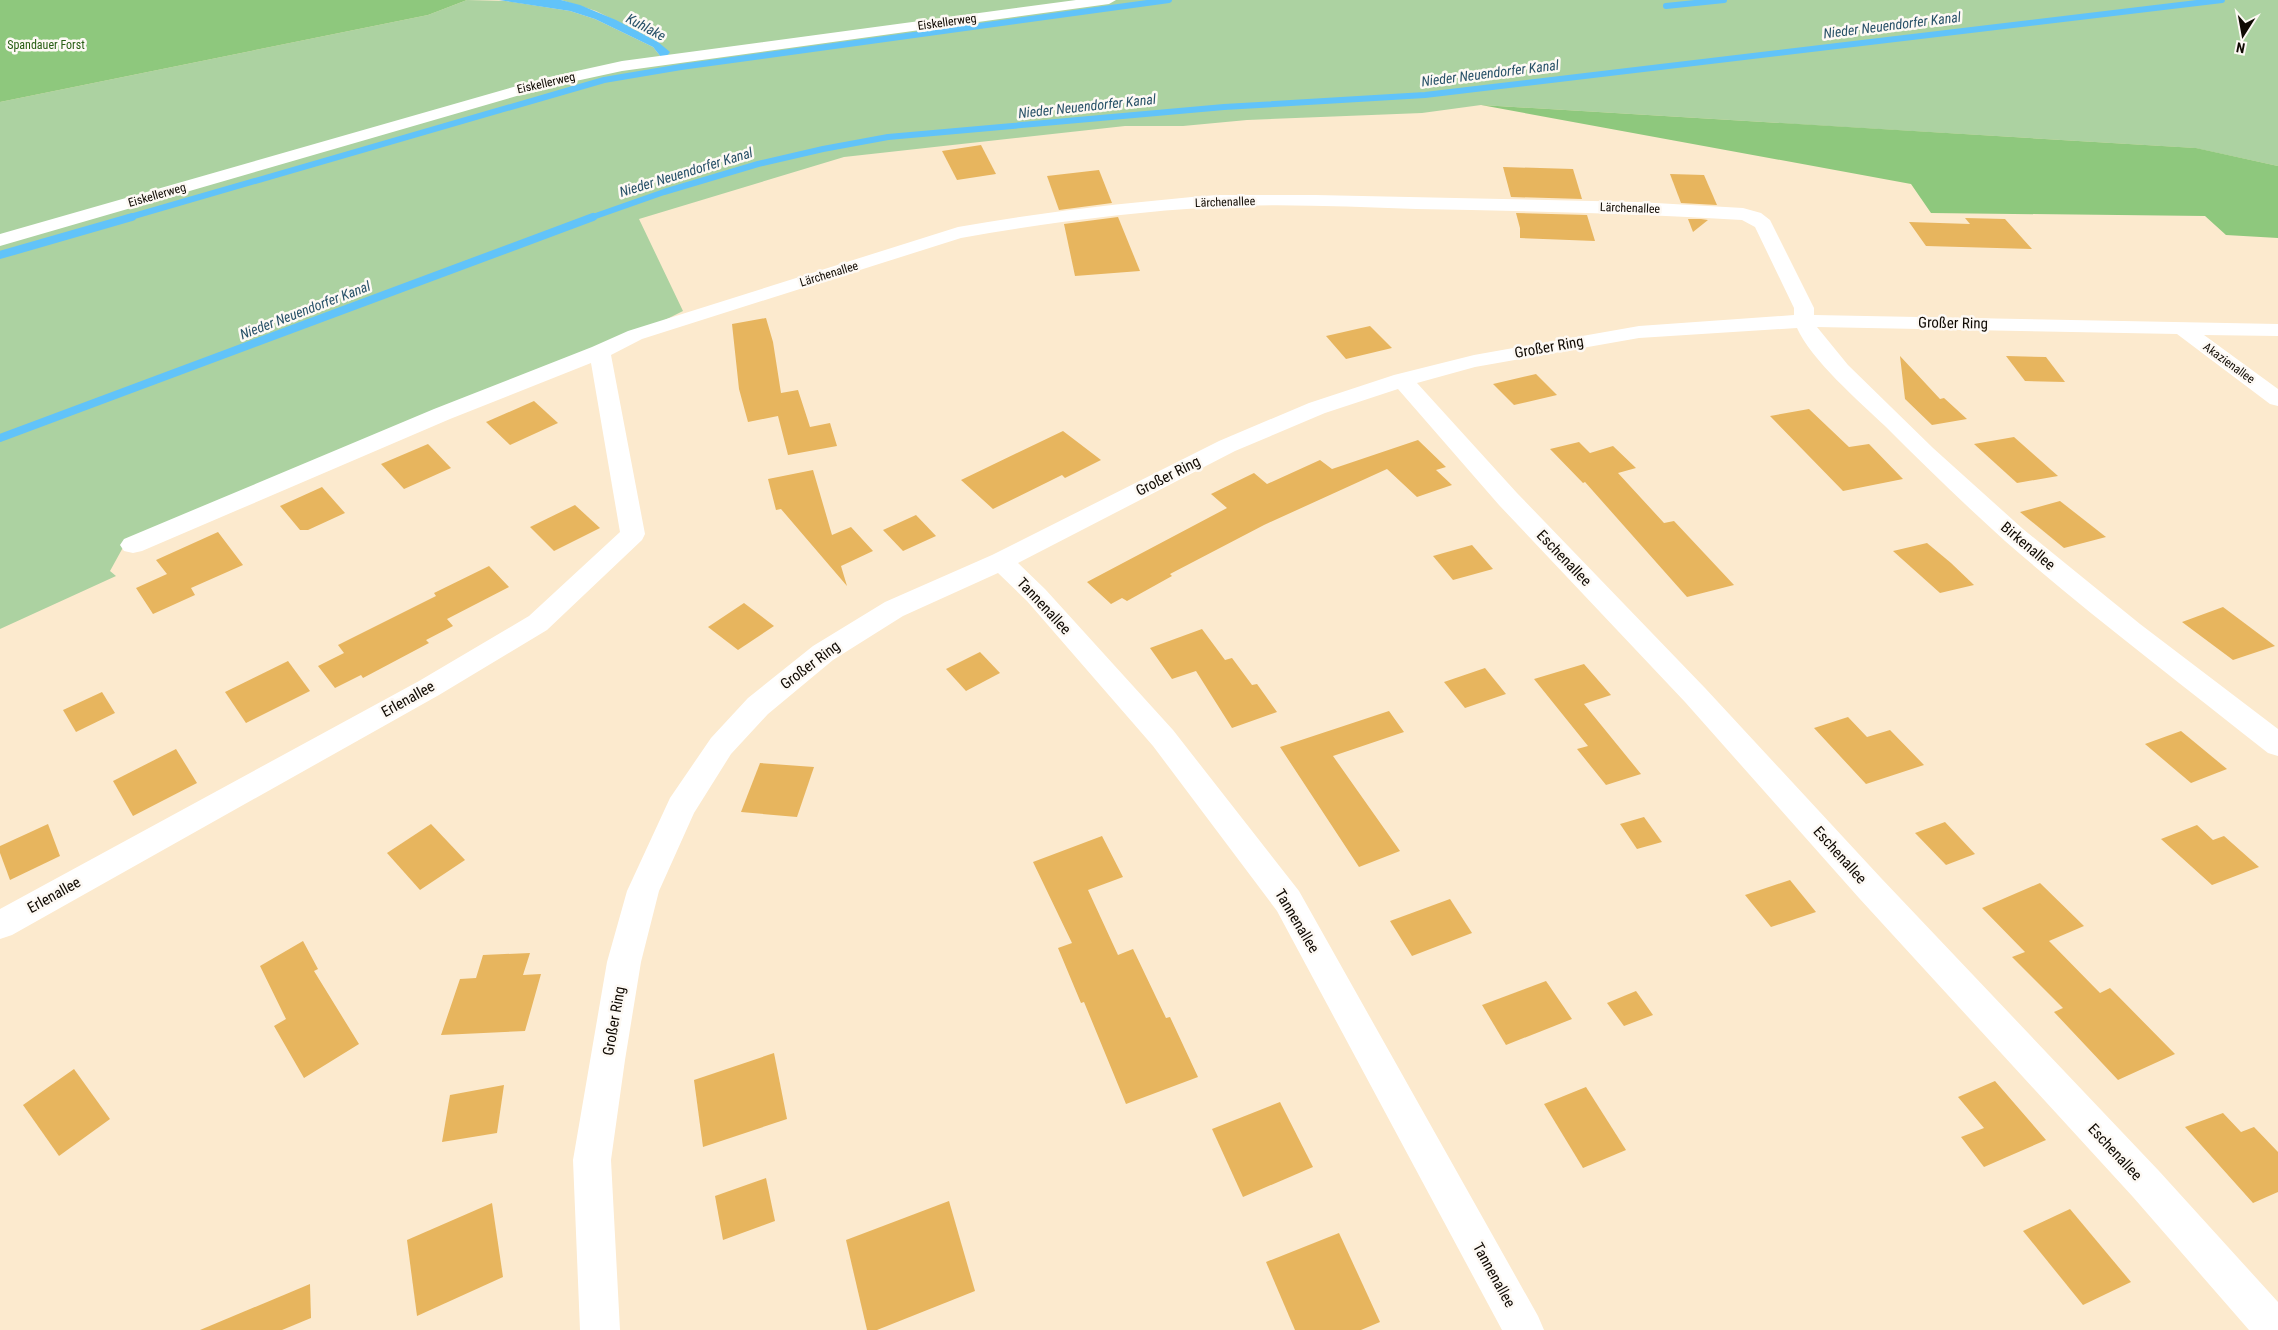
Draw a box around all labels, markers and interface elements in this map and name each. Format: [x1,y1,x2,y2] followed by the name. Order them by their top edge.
[1822,9,1962,41] water label: Nieder Neuendorfer Kanal
[624,10,668,44] water label: Kuhlake
[2218,10,2268,60] north arrow
[917,11,977,33] street label: Eiskellerweg
[7,38,85,52] park label: Spandauer Forst
[2235,39,2246,56] text: N
[1420,57,1560,89] water label: Nieder Neuendorfer Kanal
[516,69,577,96] street label: Eiskellerweg
[1017,91,1157,121] water label: Nieder Neuendorfer Kanal
[618,144,755,200] water label: Nieder Neuendorfer Kanal
[127,180,188,210] street label: Eiskellerweg
[1195,194,1256,210] street label: Lärchenallee
[1600,200,1661,216] street label: Lärchenallee
[798,258,860,290] street label: Lärchenallee
[238,277,373,342] water label: Nieder Neuendorfer Kanal
[1918,313,1988,333] street label: Großer Ring
[1513,332,1585,362] street label: Großer Ring
[2201,340,2258,387] street label: Akazienallee
[1133,452,1203,500] street label: Großer Ring
[1997,518,2059,574] street label: Birkenallee
[1533,526,1595,590] street label: Eschenallee
[1013,574,1075,638] street label: Tannenallee
[777,637,843,693] street label: Großer Ring
[378,677,438,721] street label: Erlenallee
[1810,823,1870,887] street label: Eschenallee
[24,873,84,917] street label: Erlenallee
[1271,886,1323,956] street label: Tannenallee
[599,985,629,1057] street label: Großer Ring
[2084,1120,2146,1184] street label: Eschenallee
[1469,1240,1519,1310] street label: Tannenallee

